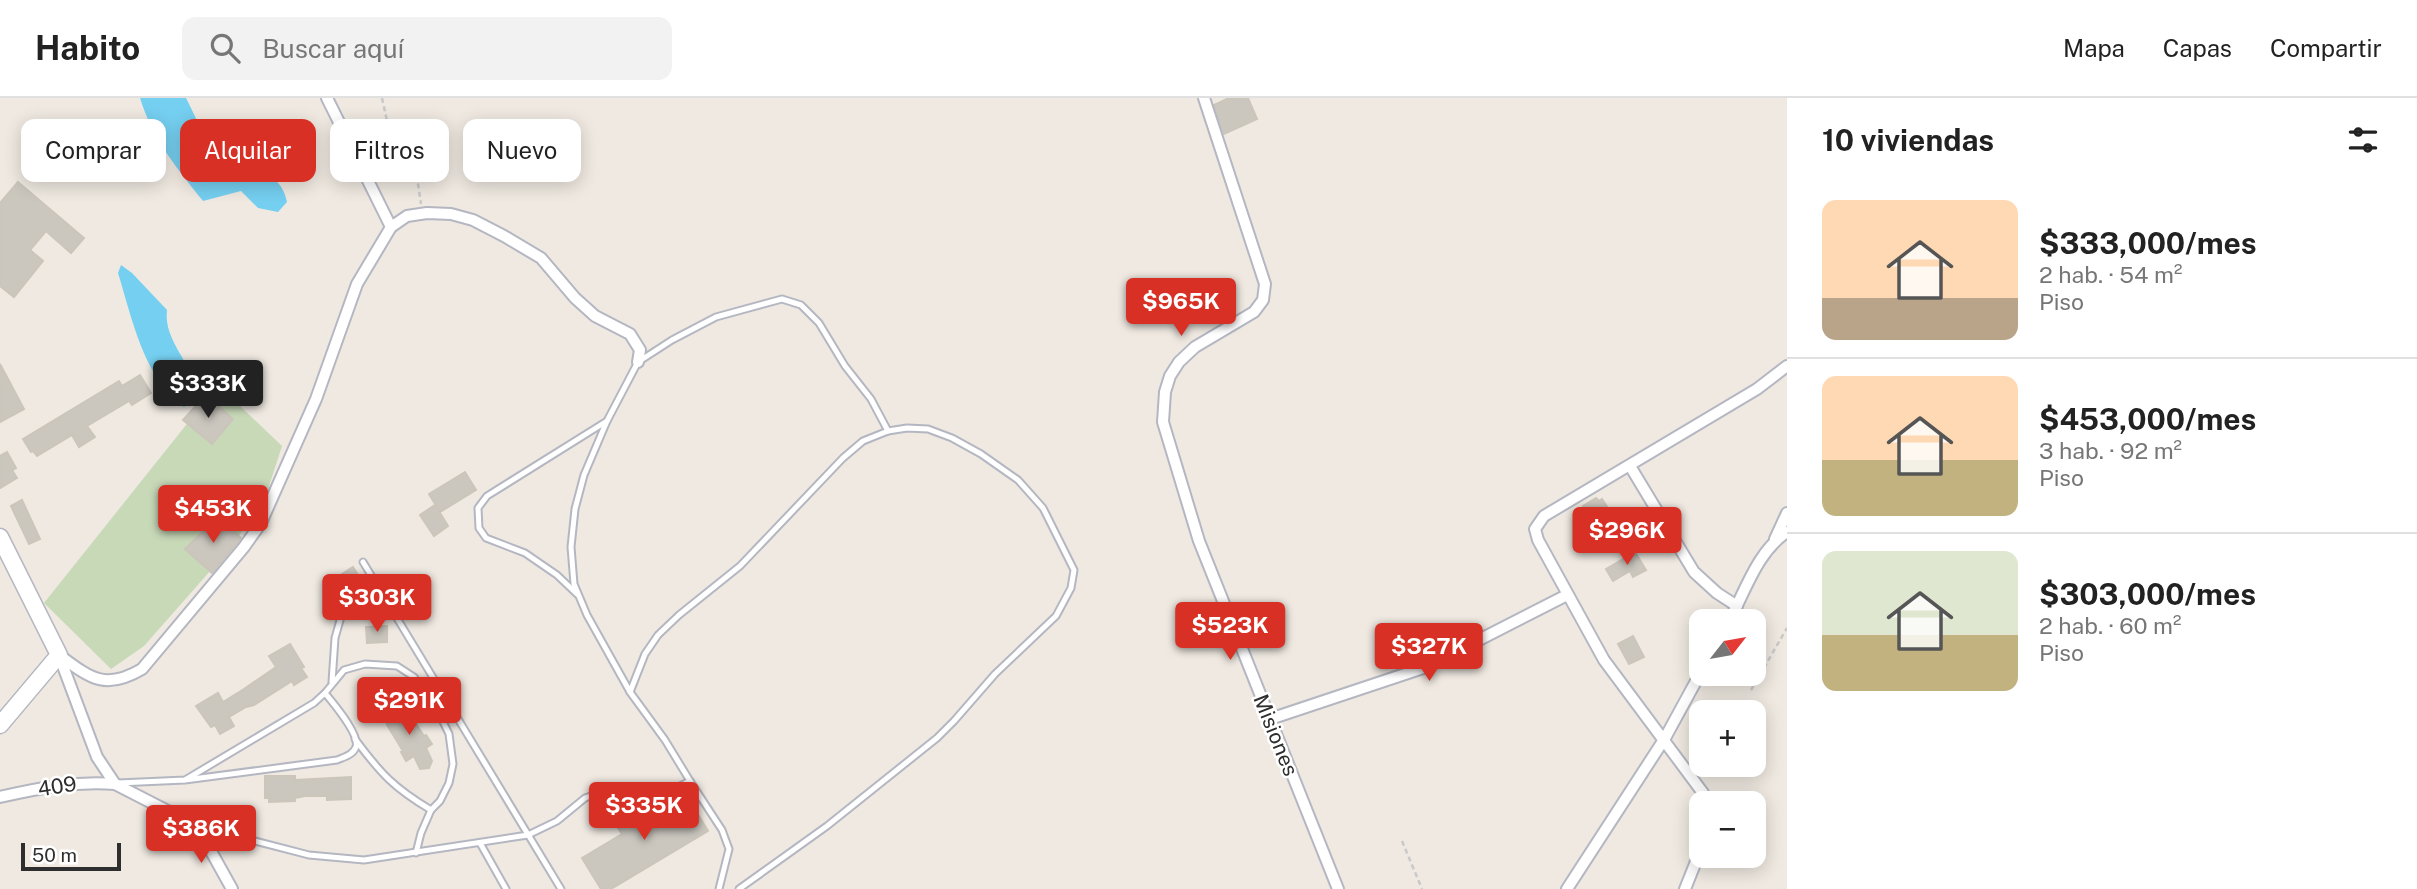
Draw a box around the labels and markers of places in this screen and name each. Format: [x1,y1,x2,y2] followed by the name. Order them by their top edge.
[1132,278,1230,338] pin: $965K
[159,360,257,420] pin: $333K
[164,486,262,545] pin: $453K
[1578,508,1676,567] pin: $296K
[328,574,426,634] pin: $303K
[1181,602,1279,662] pin: $523K
[1380,624,1478,683] pin: $327K
[360,678,458,737] pin: $291K
[595,782,693,842] pin: $335K
[152,806,250,865] pin: $386K

